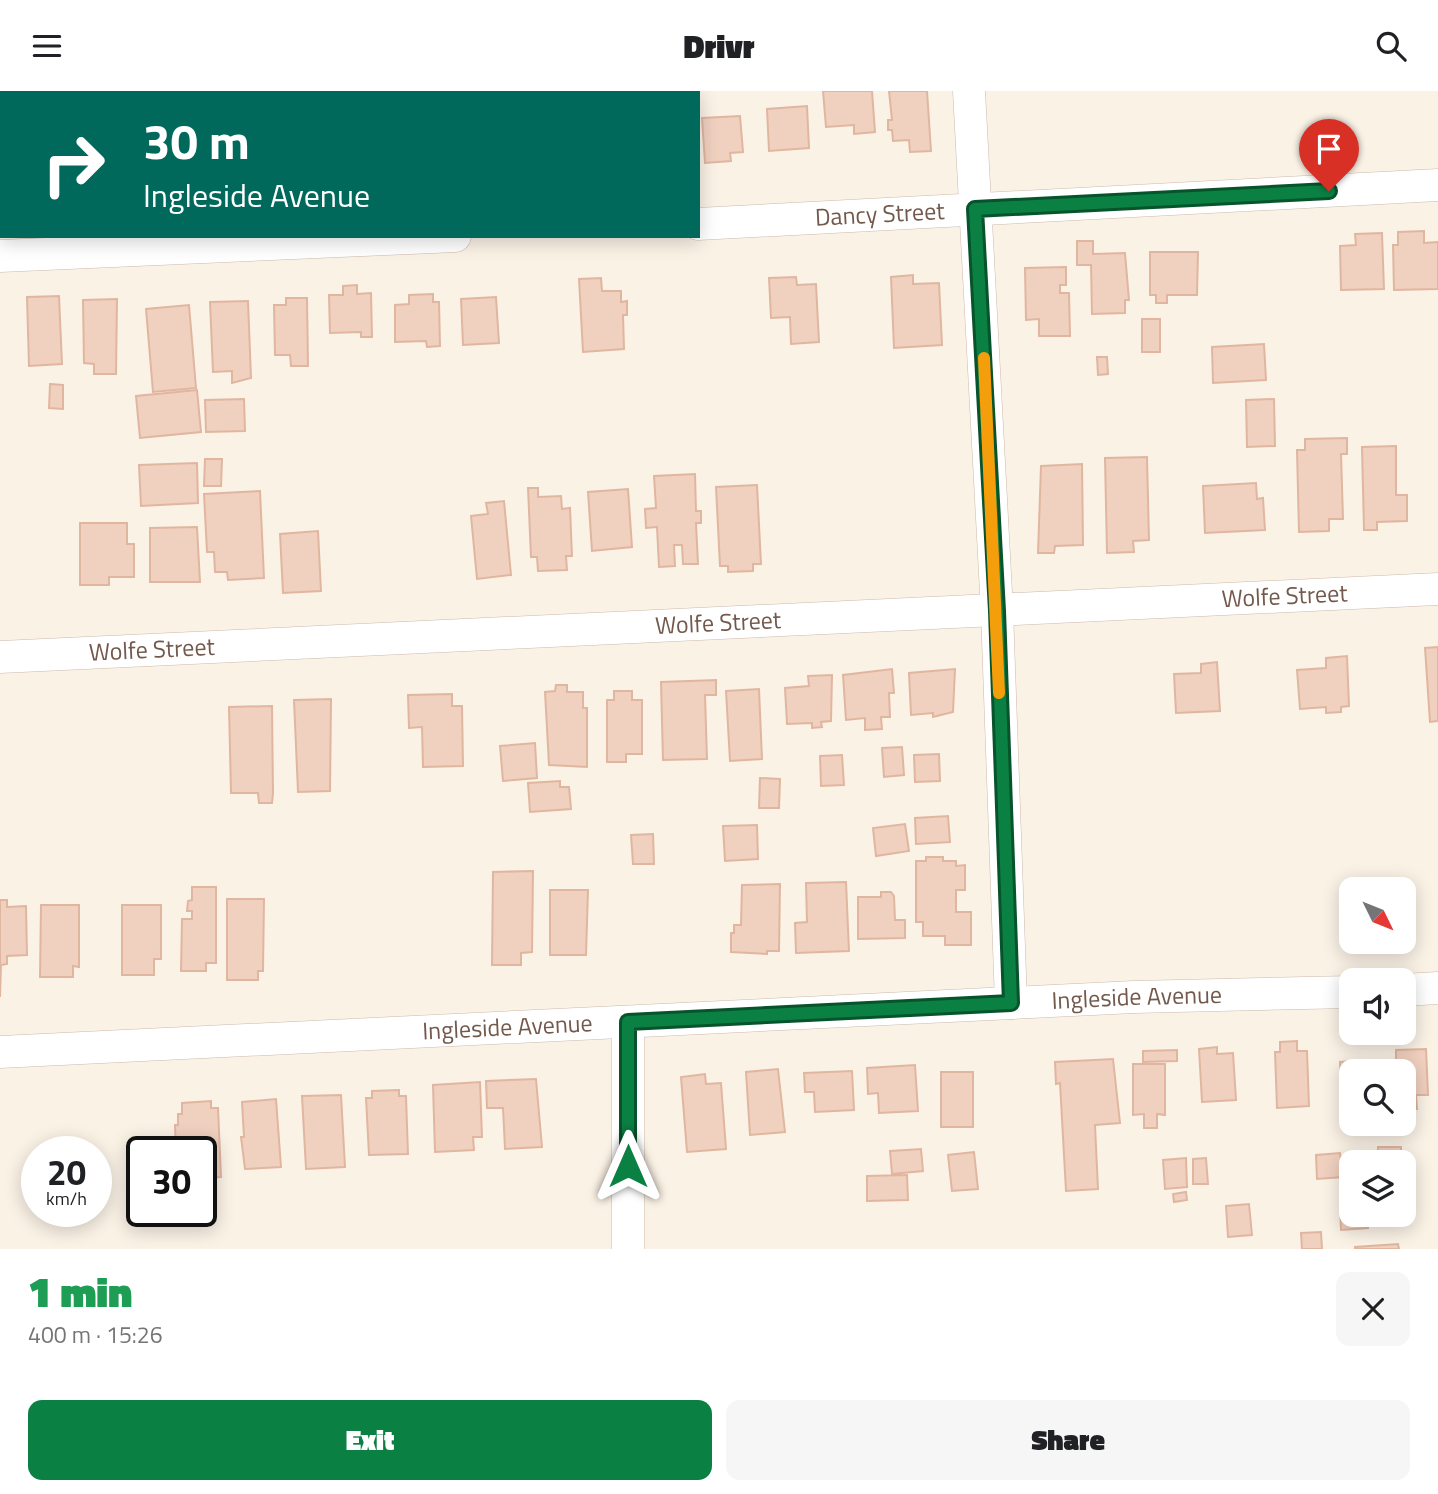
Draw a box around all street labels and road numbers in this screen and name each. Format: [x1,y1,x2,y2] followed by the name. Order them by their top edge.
[814,192,946,235] street label: Dancy Street
[1221,574,1349,616] street label: Wolfe Street
[654,601,783,643] street label: Wolfe Street
[88,628,216,670] street label: Wolfe Street
[1051,976,1222,1018] street label: Ingleside Avenue
[421,1004,593,1048] street label: Ingleside Avenue

